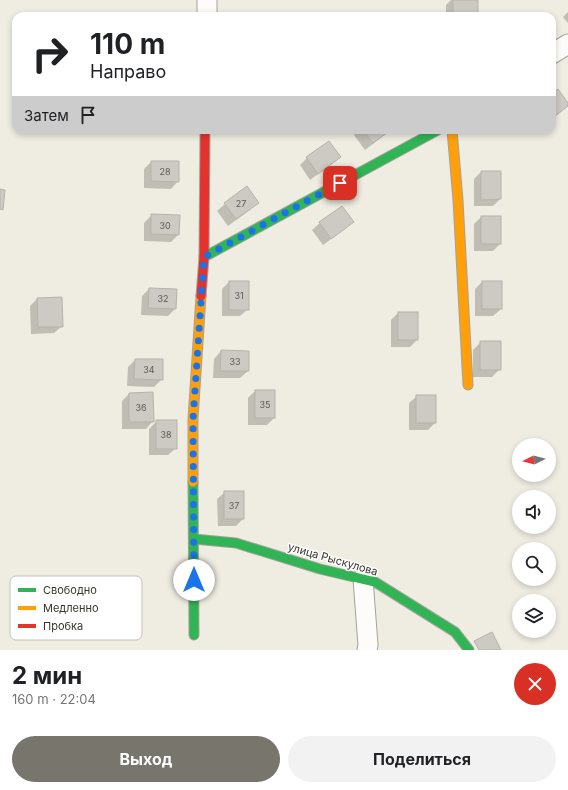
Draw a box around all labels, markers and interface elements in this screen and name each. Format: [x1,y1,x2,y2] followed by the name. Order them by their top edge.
[90,27,165,61] text: 110 m
[24,28,76,80] icon: right
[90,61,166,82] text: Направо
[77,104,99,126] icon: arrive
[24,106,69,125] text: Затем
[159,166,171,177] house number: 28
[323,166,357,200] pin
[329,172,351,194] icon: arrive
[236,198,246,209] house number: 27
[159,220,171,231] house number: 30
[234,290,244,301] house number: 31
[157,293,169,304] house number: 32
[229,356,241,367] house number: 33
[143,364,155,375] house number: 34
[259,399,271,410] house number: 35
[135,402,147,413] house number: 36
[160,429,172,440] house number: 38
[512,438,556,482] north arrow
[512,438,556,638] map controls
[512,490,556,534] button: sound
[229,500,239,511] house number: 37
[286,539,380,579] street label: улица Рыскулова
[512,542,556,586] button: search
[173,559,215,601] position arrow
[10,576,142,640] legend
[43,583,97,597] text: Свободно
[512,594,556,638] button: layers
[43,601,99,615] text: Медленно
[43,619,83,633] text: Пробка
[12,661,82,690] text: 2 мин
[514,663,556,705] button: close
[12,691,96,707] text: 160 m · 22:04
[12,736,280,782] button: Выход
[288,736,556,782] button: Поделиться

